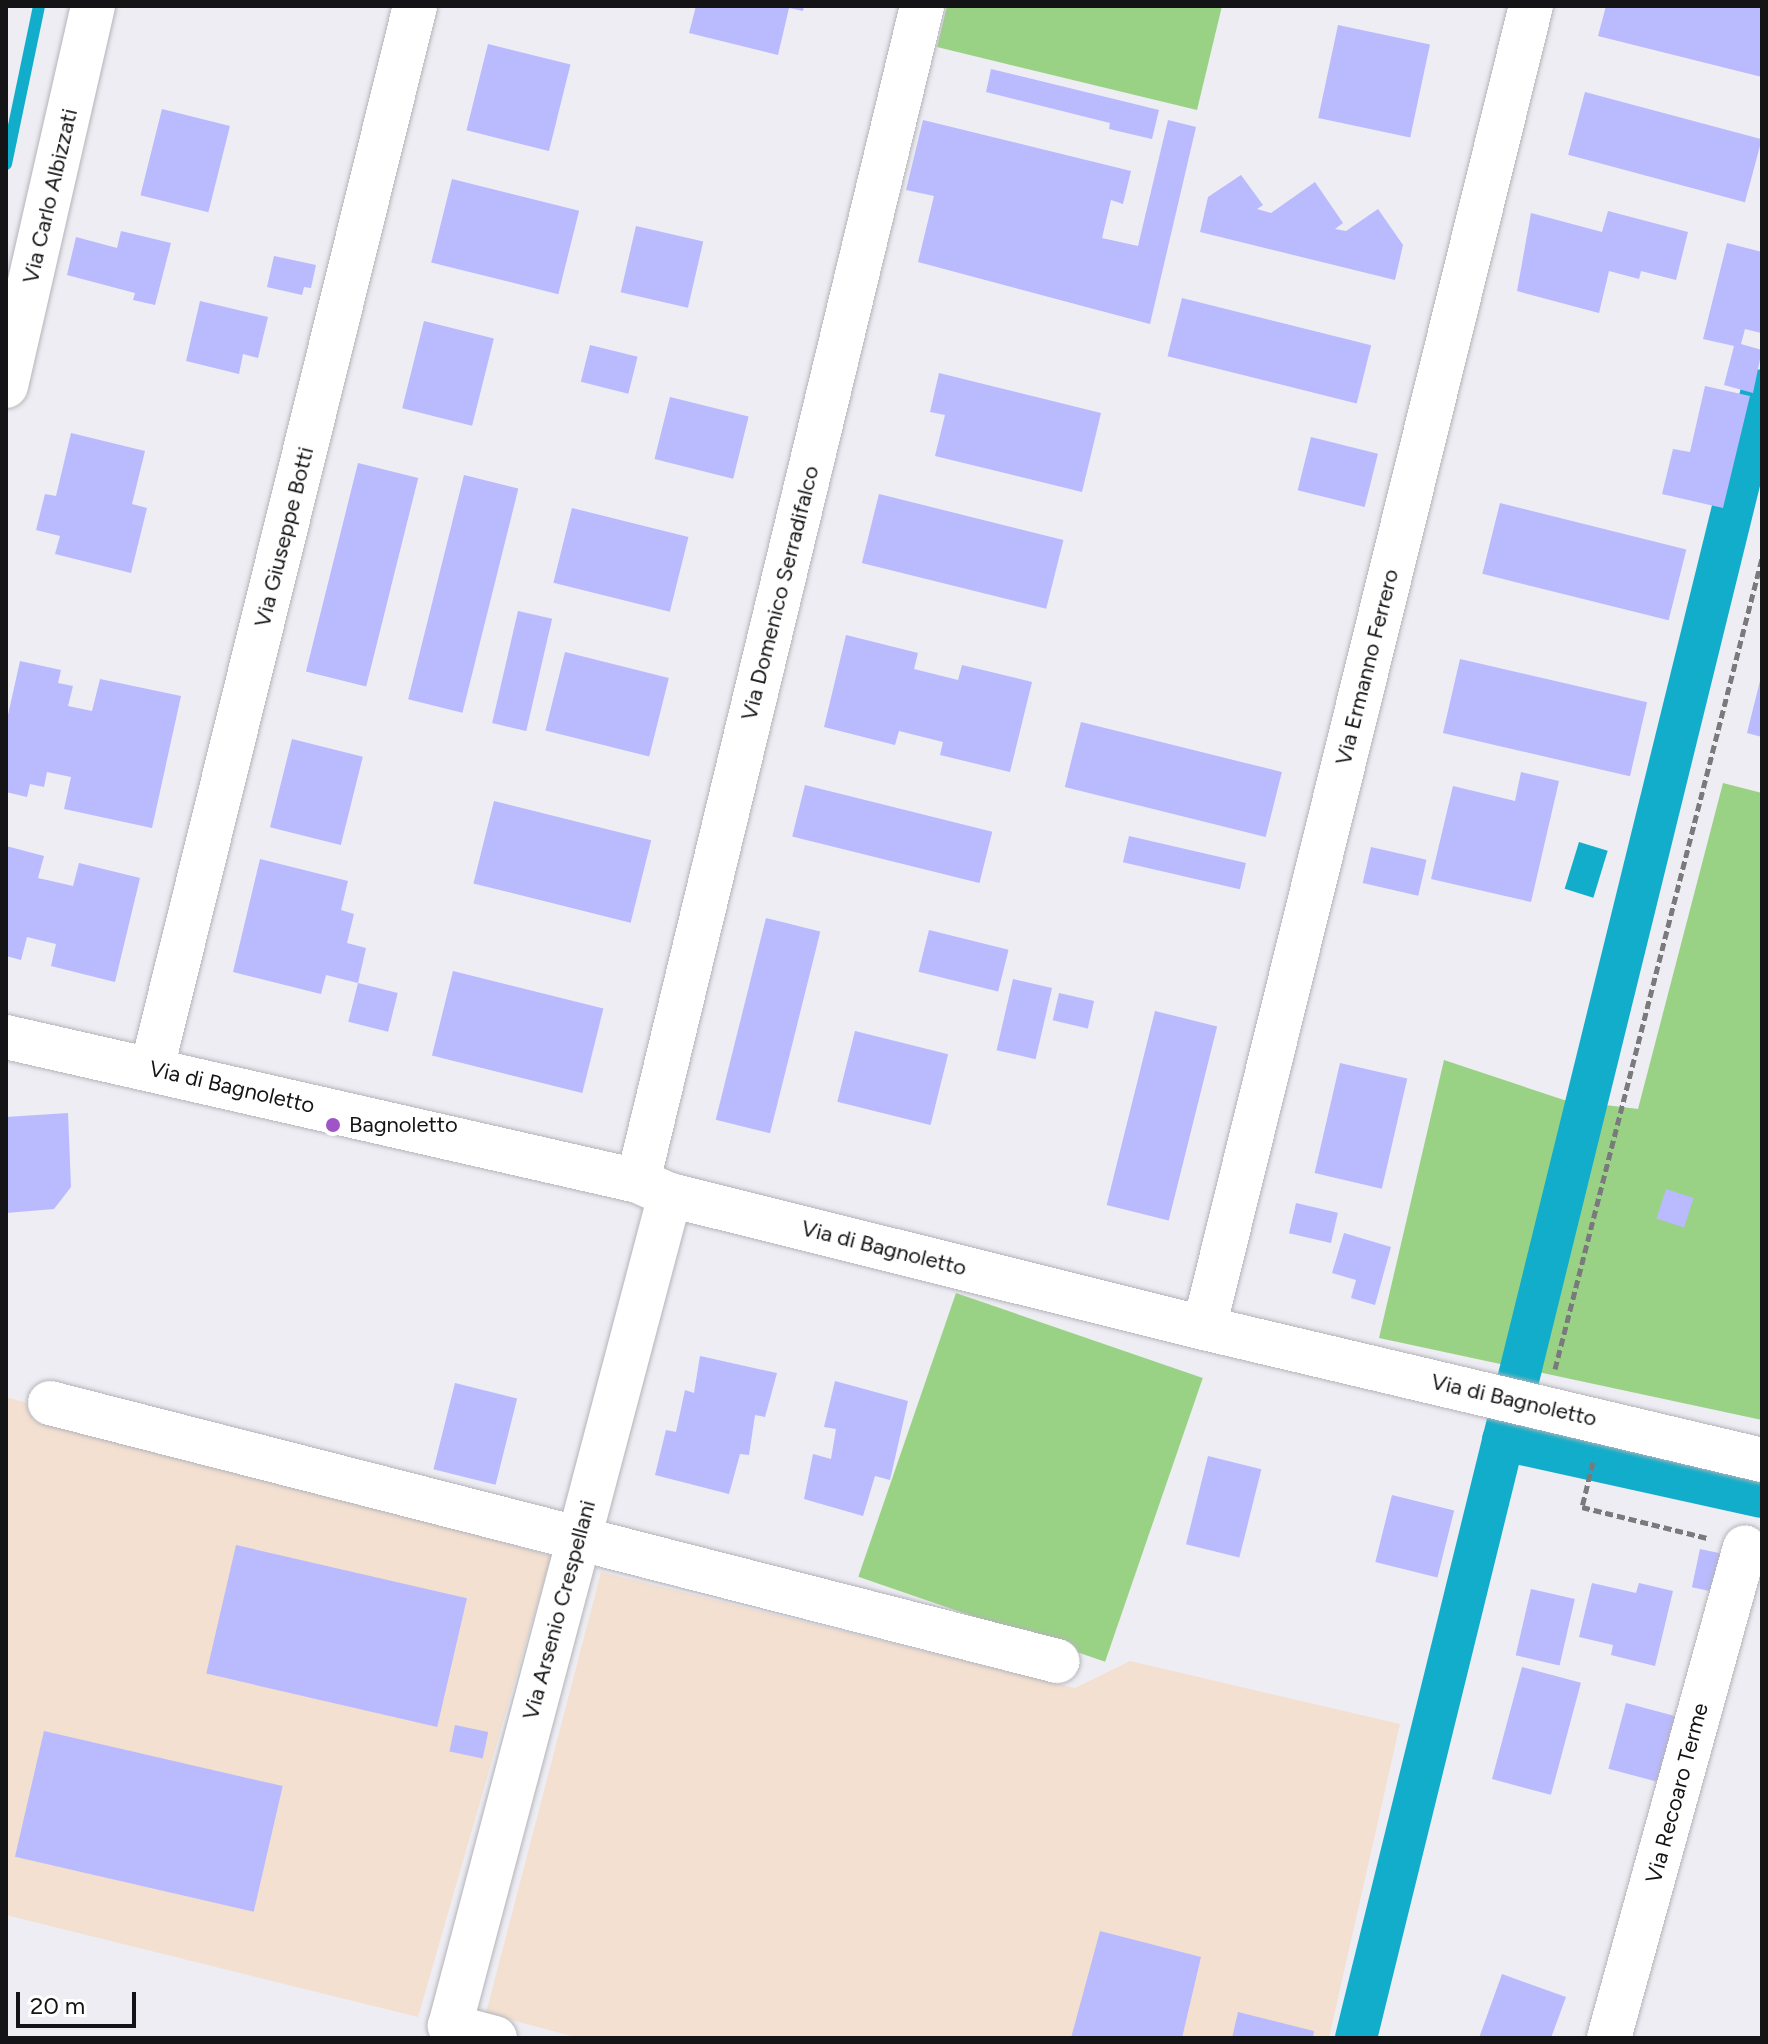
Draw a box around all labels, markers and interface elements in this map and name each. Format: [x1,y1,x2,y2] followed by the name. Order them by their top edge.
[17,106,83,286] street label: Via Carlo Albizzati
[249,444,319,630] street label: Via Giuseppe Botti
[736,463,824,723] street label: Via Domenico Serradifalco
[1330,566,1404,768] street label: Via Ermanno Ferrero
[147,1055,317,1119] street label: Via di Bagnoletto
[349,1112,458,1138] place label: Bagnoletto
[324,1116,342,1134] marker: Bagnoletto
[799,1215,969,1281] street label: Via di Bagnoletto
[1429,1368,1599,1432] street label: Via di Bagnoletto
[517,1497,601,1723] street label: Via Arsenio Crespellani
[1640,1700,1714,1886] street label: Via Recoaro Terme
[20,1976,140,2026] scale bar
[30,1991,85,2020] text: 20 m

